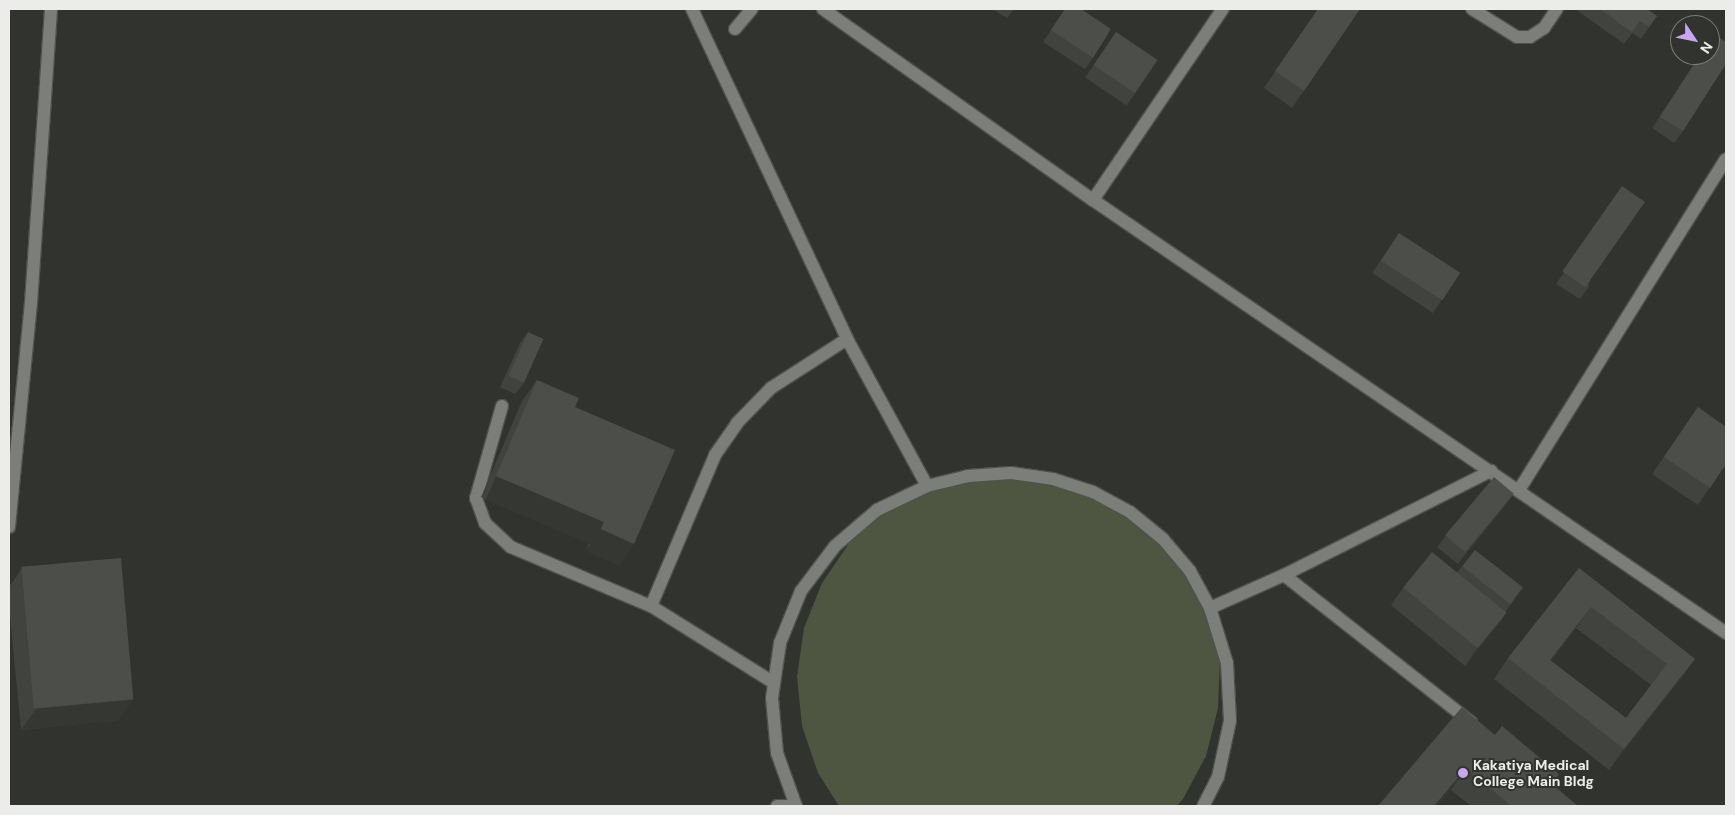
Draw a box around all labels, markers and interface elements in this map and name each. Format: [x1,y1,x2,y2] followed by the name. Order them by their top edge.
[1670,15,1720,65] north arrow
[1696,39,1717,57] text: N
[1473,757,1594,790] place label: Kakatiya Medical College Main Bldg
[1457,767,1469,779] marker: Kakatiya Medical College Main Bldg

